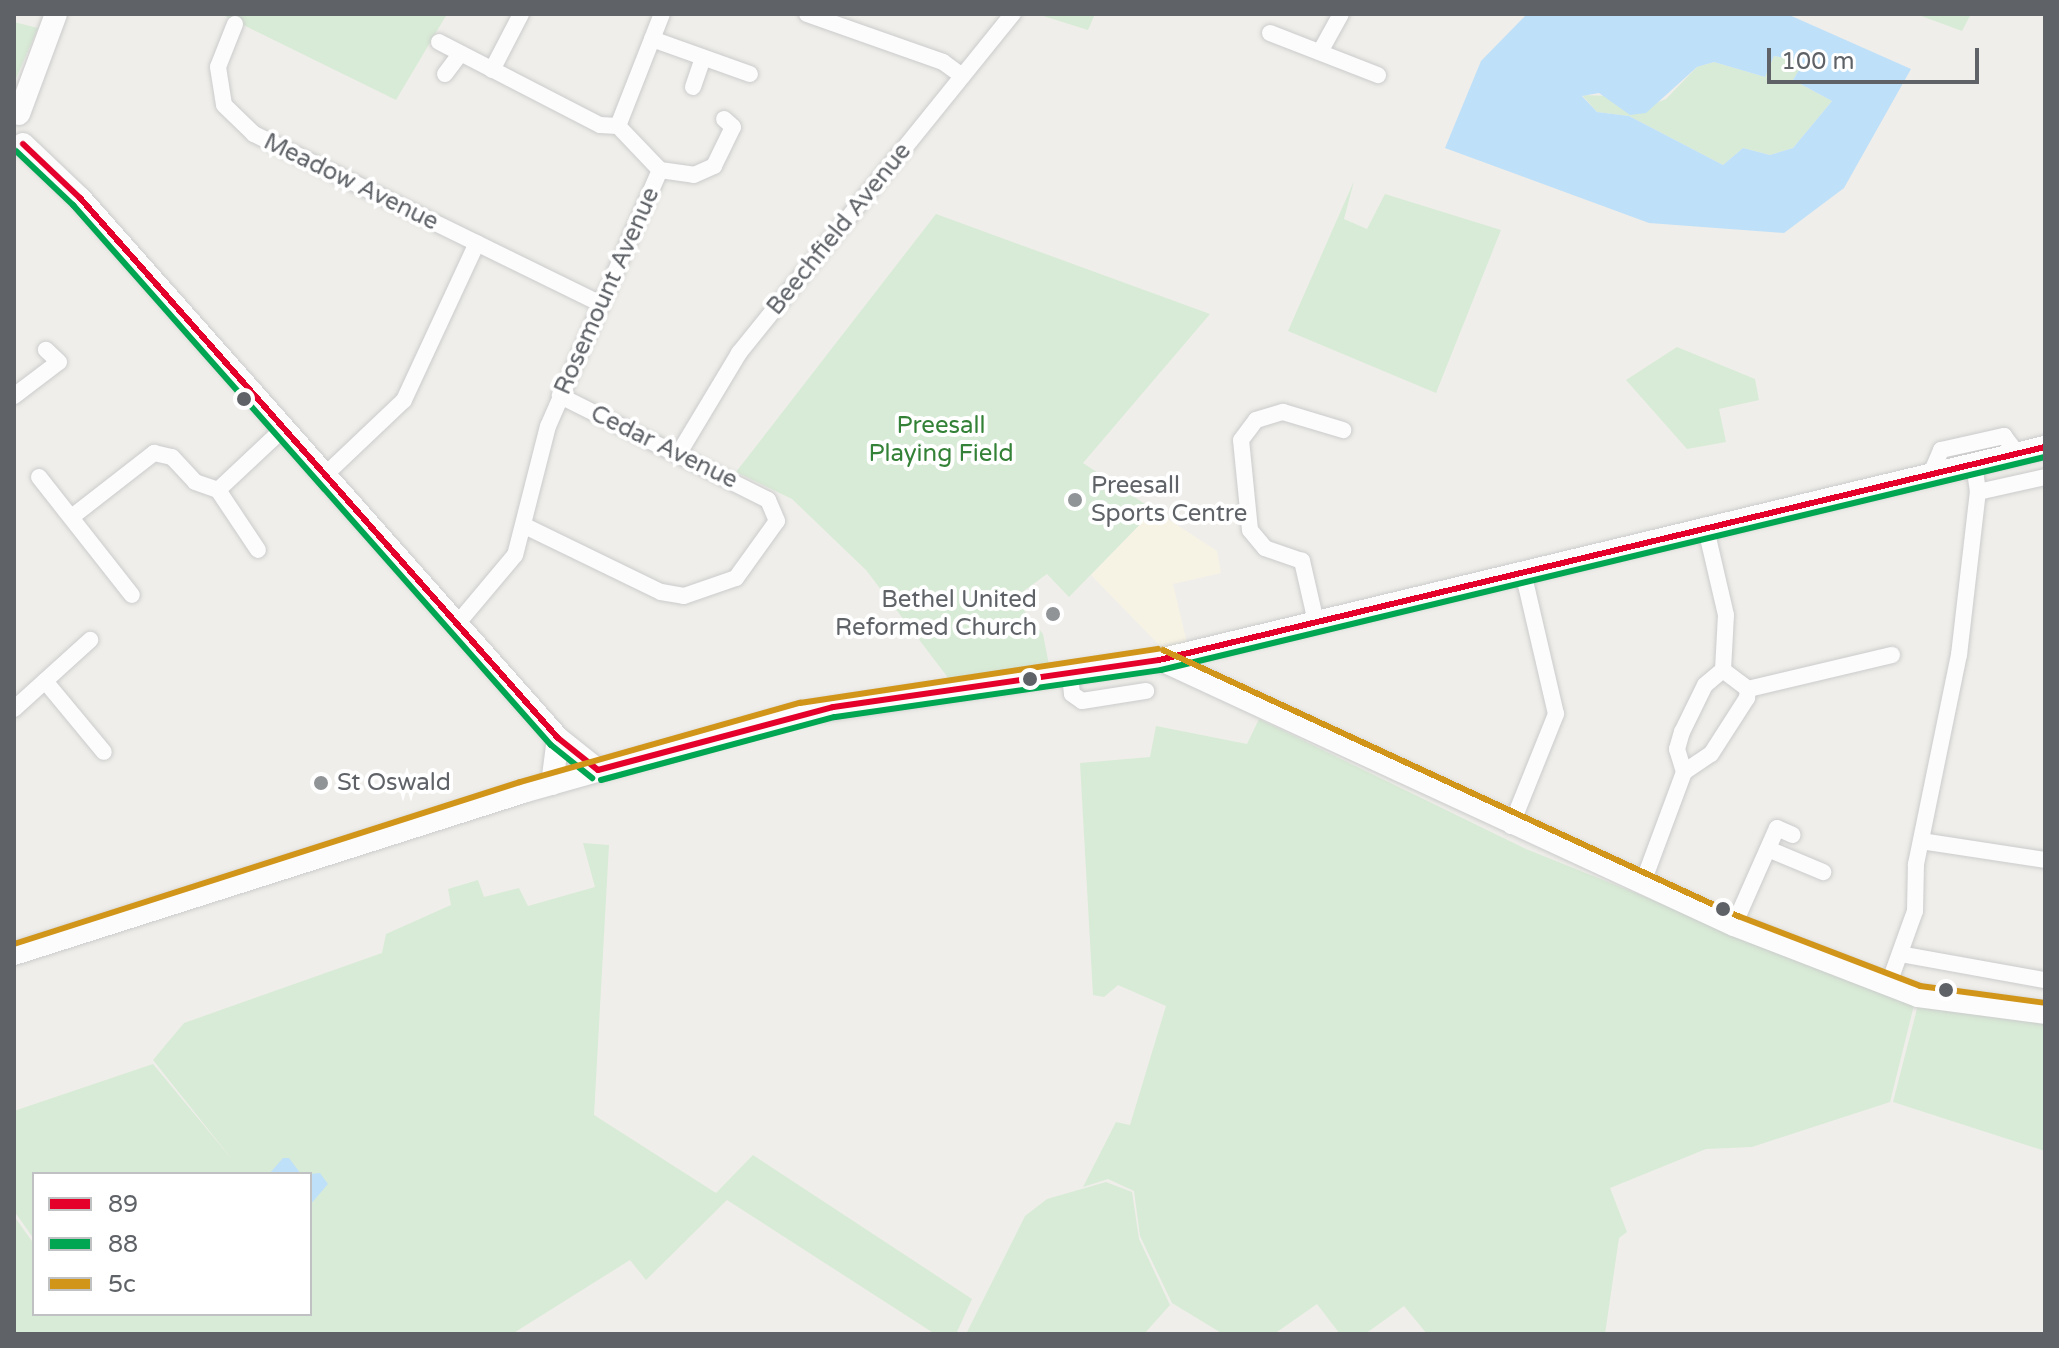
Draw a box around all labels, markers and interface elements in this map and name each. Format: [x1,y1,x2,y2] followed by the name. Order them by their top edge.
[1771,32,1983,82] scale bar
[1781,47,1855,76] text: 100 m
[259,127,443,237] street label: Meadow Avenue
[761,137,917,321] street label: Beechfield Avenue
[548,183,666,399] street label: Rosemount Avenue
[236,391,252,407] unlabelled marker
[586,399,742,495] street label: Cedar Avenue
[868,412,1014,468] park label: Preesall Playing Field
[1091,472,1247,528] place label: Preesall Sports Centre
[1066,491,1084,509] marker: Preesall Sports Centre
[835,586,1037,642] place label: Bethel United Reformed Church
[1044,605,1062,623] marker: Bethel United Reformed Church
[1022,671,1038,687] unlabelled marker
[337,769,451,797] place label: St Oswald
[312,774,330,792] marker: St Oswald
[1715,901,1731,917] unlabelled marker
[1938,982,1954,998] unlabelled marker
[32,1172,312,1316] legend
[108,1190,138,1219] text: 89
[108,1230,138,1259] text: 88
[108,1270,136,1299] text: 5c

